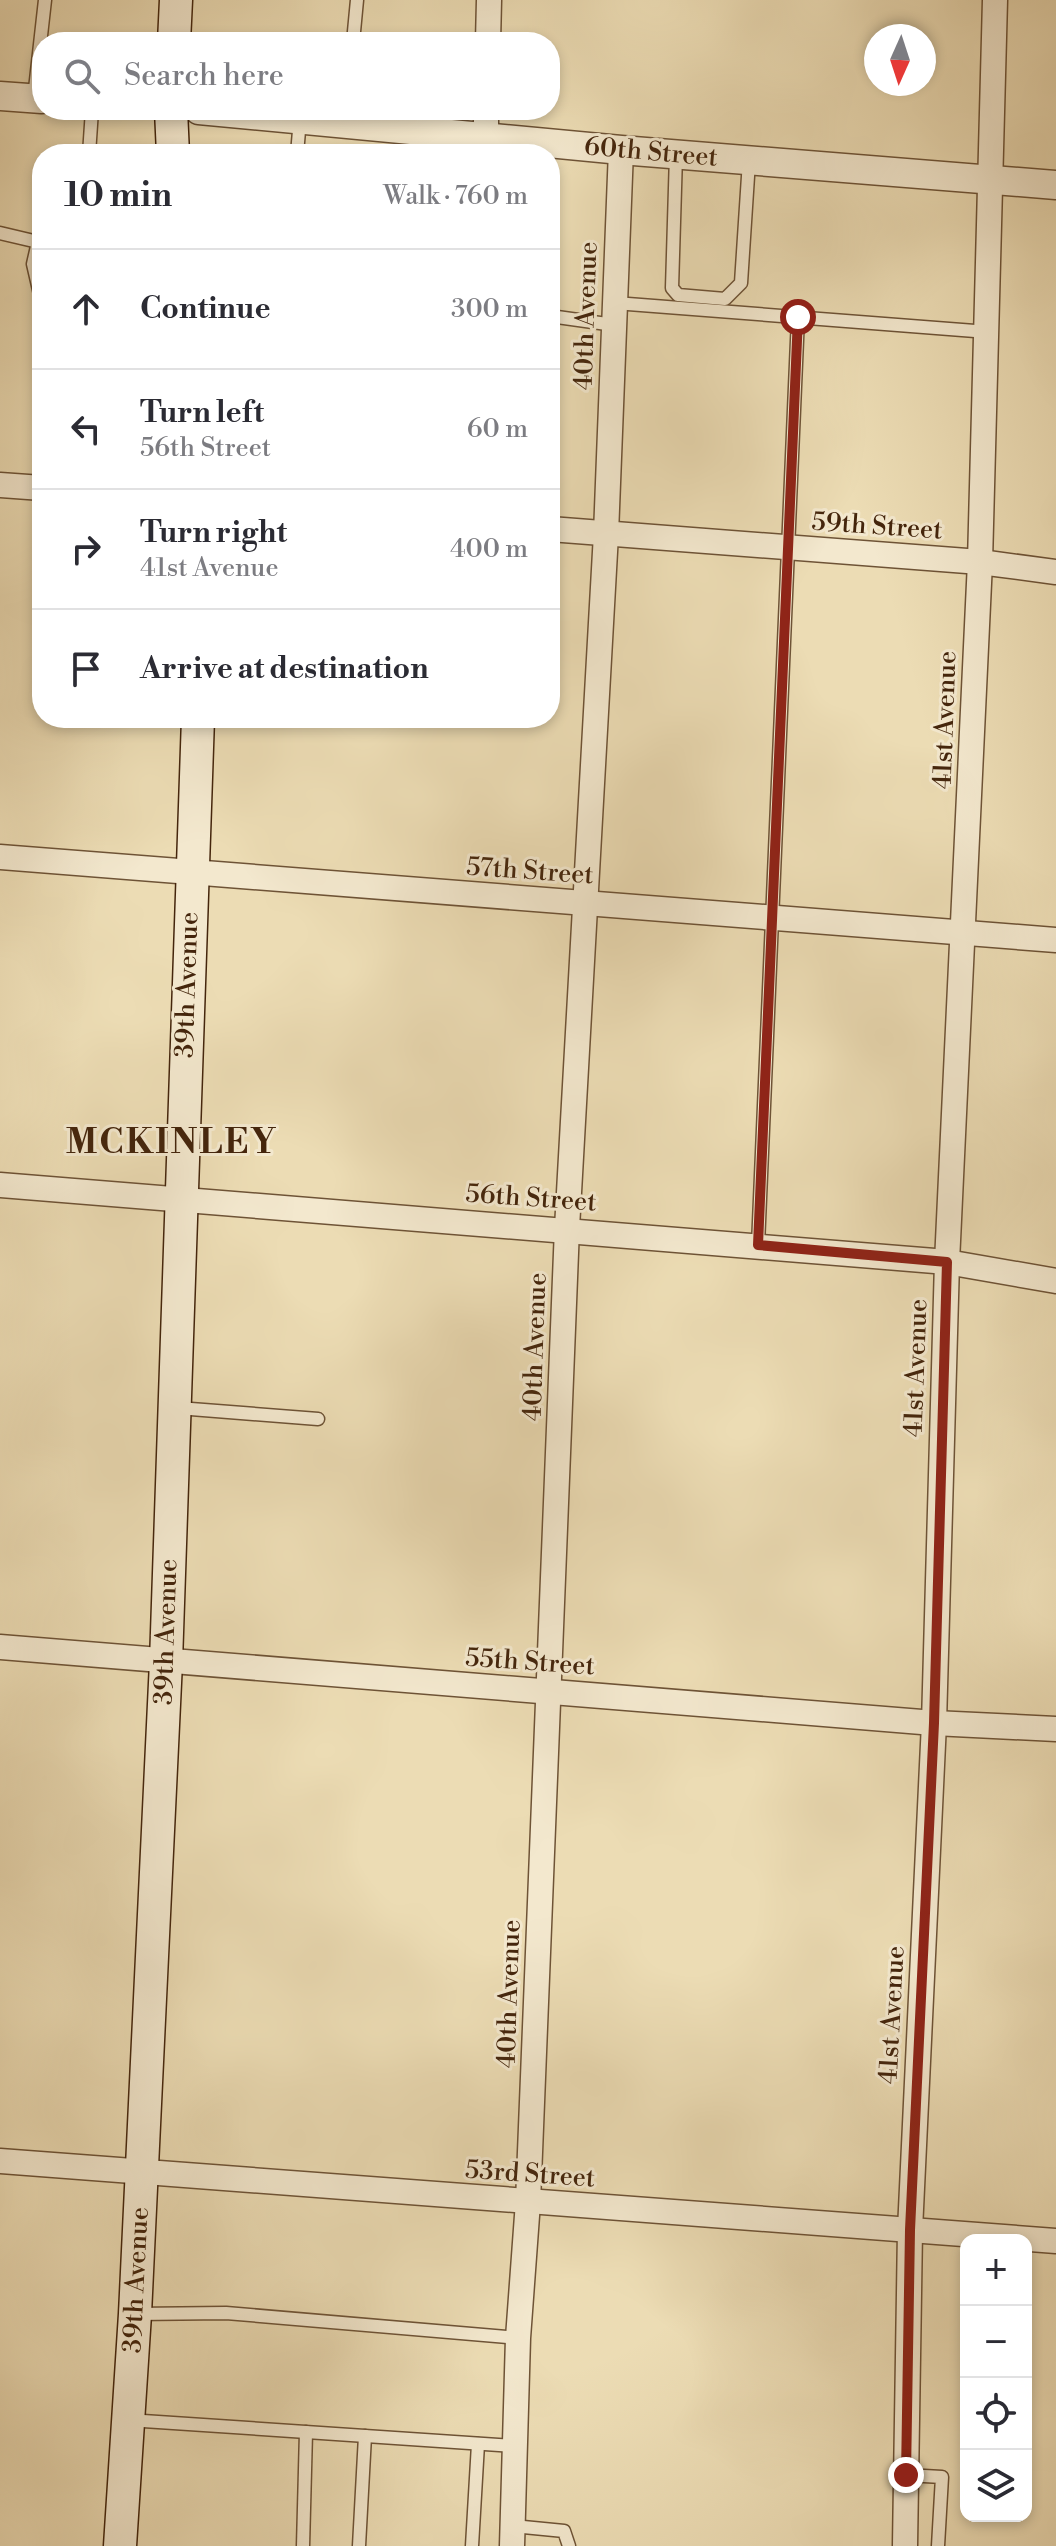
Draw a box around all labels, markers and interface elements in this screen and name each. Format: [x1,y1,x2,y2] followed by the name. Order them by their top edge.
[864,24,936,96] north arrow
[32,32,560,120] search box
[60,54,104,98] icon: search
[124,57,284,95] text: Search here
[583,130,719,174] street label: 60th Street
[64,175,172,217] text: 10 min
[383,180,528,212] text: Walk · 760 m
[567,241,605,391] street label: 40th Avenue
[64,287,108,331] icon: ahead
[140,290,271,328] text: Continue
[451,293,528,325] text: 300 m
[780,299,816,335] route start
[140,394,264,432] text: Turn left
[64,407,108,451] icon: left
[467,413,528,445] text: 60 m
[140,432,271,464] text: 56th Street
[811,505,943,547] street label: 59th Street
[140,514,287,552] text: Turn right
[64,527,108,571] icon: right
[450,533,528,565] text: 400 m
[140,552,279,584] text: 41st Avenue
[64,647,108,691] icon: arrive
[140,650,429,688] text: Arrive at destination
[927,650,963,790] street label: 41st Avenue
[465,851,595,891] street label: 57th Street
[168,911,206,1059] street label: 39th Avenue
[66,1122,278,1164] district label: MCKINLEY
[465,1177,597,1219] street label: 56th Street
[516,1272,554,1422] street label: 40th Avenue
[898,1298,934,1438] street label: 41st Avenue
[147,1558,185,1706] street label: 39th Avenue
[464,1642,596,1682] street label: 55th Street
[490,1919,528,2069] street label: 40th Avenue
[872,1945,912,2085] street label: 41st Avenue
[464,2153,596,2195] street label: 53rd Street
[116,2206,156,2354] street label: 39th Avenue
[960,2234,1032,2522] map controls
[960,2234,1032,2306] button: +
[960,2306,1032,2378] button: −
[960,2378,1032,2450] button: locate
[960,2450,1032,2522] button: layers
[888,2457,924,2493] route end

